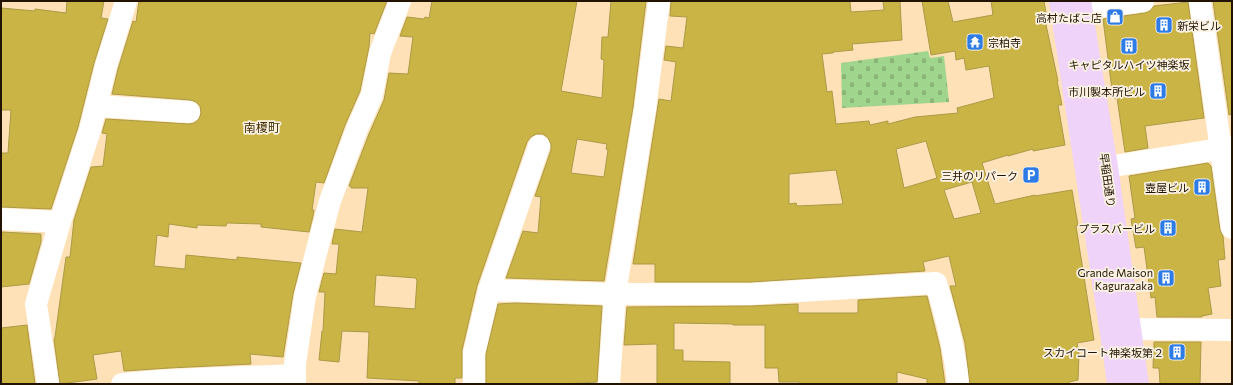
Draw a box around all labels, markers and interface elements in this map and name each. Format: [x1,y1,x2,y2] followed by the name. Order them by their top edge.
[1105,7,1125,27] shop icon: 高村たばこ店
[1036,11,1102,24] place label: 高村たばこ店
[1154,15,1174,35] building icon: 新栄ビル
[1177,19,1221,32] place label: 新栄ビル
[965,32,985,52] temple icon: 宗柏寺
[988,36,1021,49] place label: 宗柏寺
[1119,36,1139,56] building icon: キャピタルハイツ神楽坂
[1069,58,1189,71] place label: キャピタルハイツ神楽坂
[1148,81,1168,101] building icon: 市川製本所ビル
[1068,85,1145,98] place label: 市川製本所ビル
[244,120,280,134] district label: 南榎町
[1098,152,1118,208] street label: 早稲田通り
[1021,165,1041,185] parking icon: 三井のリパーク
[941,169,1018,182] place label: 三井のリパーク
[1192,177,1212,197] building icon: 壺屋ビル
[1145,181,1189,194] place label: 壺屋ビル
[1158,218,1178,238] building icon: プラスバービル
[1078,222,1155,235] place label: プラスバービル
[1077,266,1153,292] place label: Grande Maison Kagurazaka
[1156,268,1176,288] building icon: Grande Maison Kagurazaka
[1167,342,1187,362] building icon: スカイコート神楽坂第２
[1043,346,1164,359] place label: スカイコート神楽坂第２

